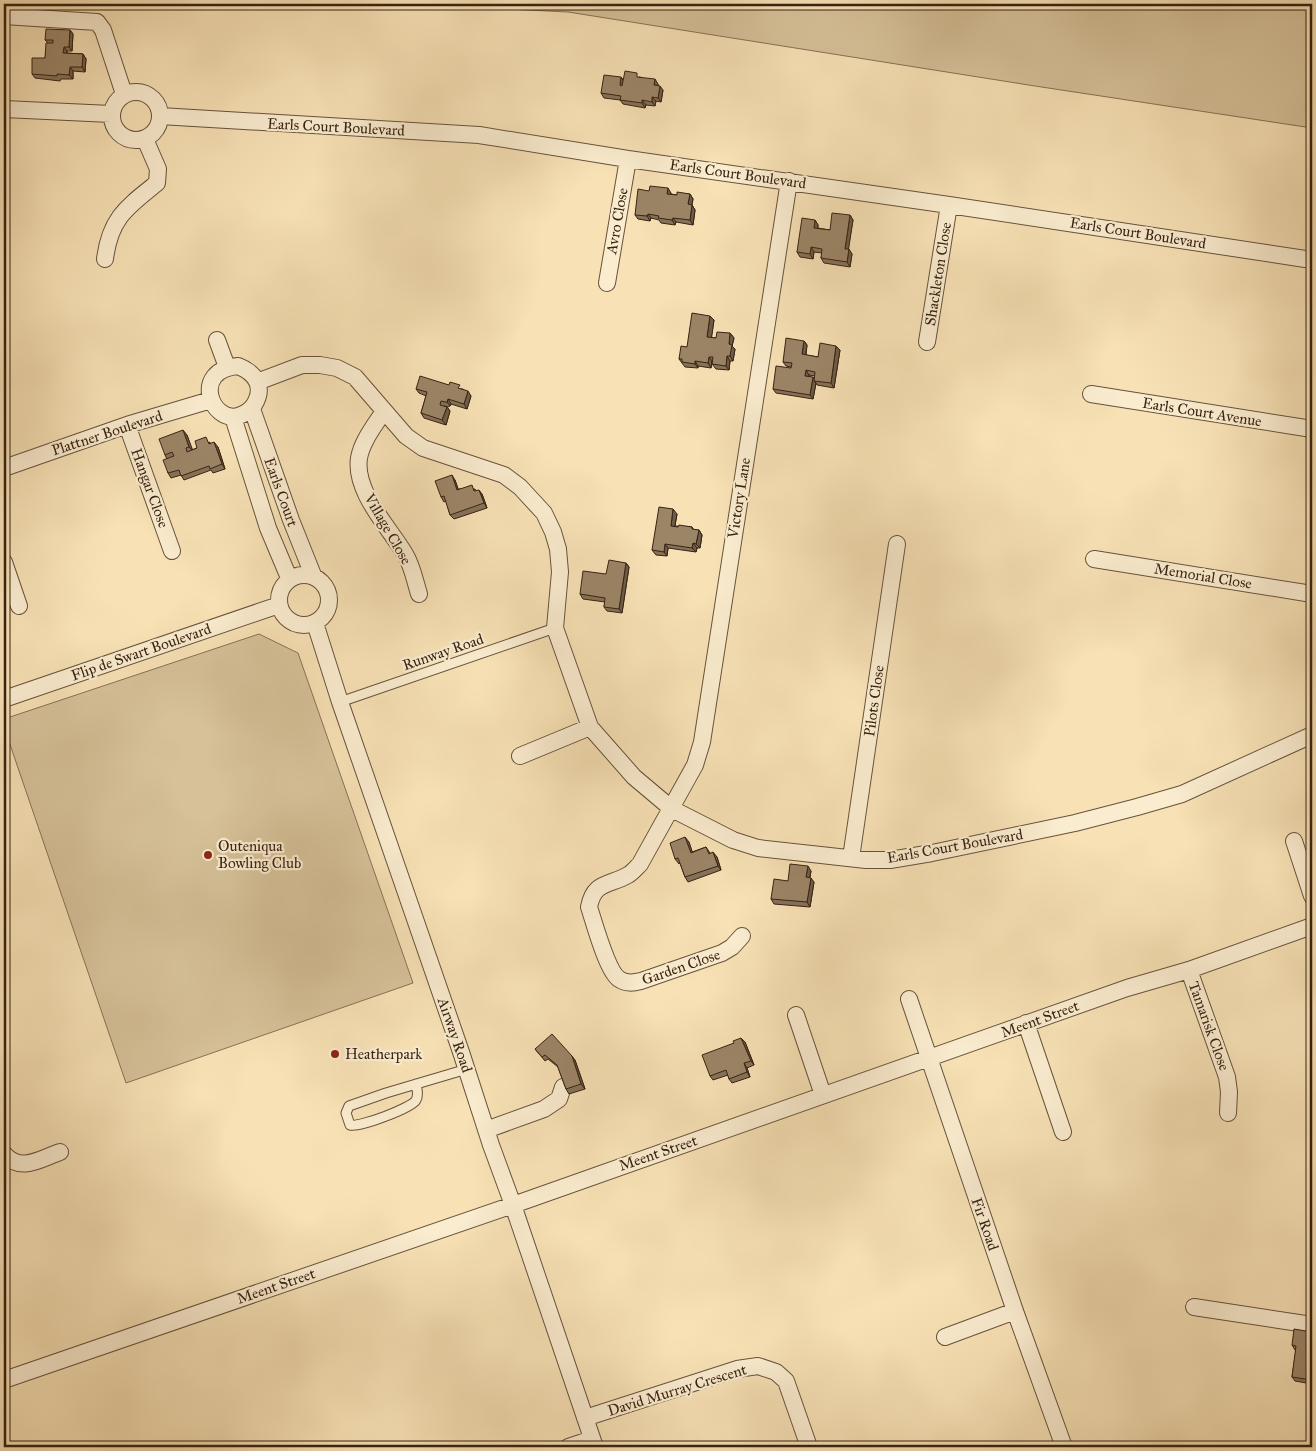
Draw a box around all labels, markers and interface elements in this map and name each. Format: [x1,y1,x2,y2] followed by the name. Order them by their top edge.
[267,114,406,140] street label: Earls Court Boulevard
[669,155,808,193] street label: Earls Court Boulevard
[602,187,632,256] street label: Avro Close
[1069,213,1208,253] street label: Earls Court Boulevard
[921,221,955,327] street label: Shackleton Close
[1141,394,1263,430] street label: Earls Court Avenue
[49,407,165,459] street label: Plattner Boulevard
[127,446,173,530] street label: Hangar Close
[260,455,302,530] street label: Earls Court
[724,456,754,541] street label: Victory Lane
[360,489,416,568] street label: Village Close
[1153,559,1253,593] street label: Memorial Close
[69,619,214,684] street label: Flip de Swart Boulevard
[400,630,486,674] street label: Runway Road
[860,664,888,738] street label: Pilots Close
[886,825,1025,867] street label: Earls Court Boulevard
[218,837,301,872] place label: Outeniqua Bowling Club
[202,849,214,861] marker: Outeniqua Bowling Club
[639,945,723,989] street label: Garden Close
[1185,979,1233,1073] street label: Tamarisk Close
[433,994,476,1075] street label: Airway Road
[999,996,1082,1041] street label: Meent Street
[345,1045,422,1063] place label: Heatherpark
[329,1048,341,1060] marker: Heatherpark
[616,1131,700,1175] street label: Meent Street
[968,1195,1003,1253] street label: Fir Road
[234,1264,318,1308] street label: Meent Street
[605,1360,749,1420] street label: David Murray Crescent

